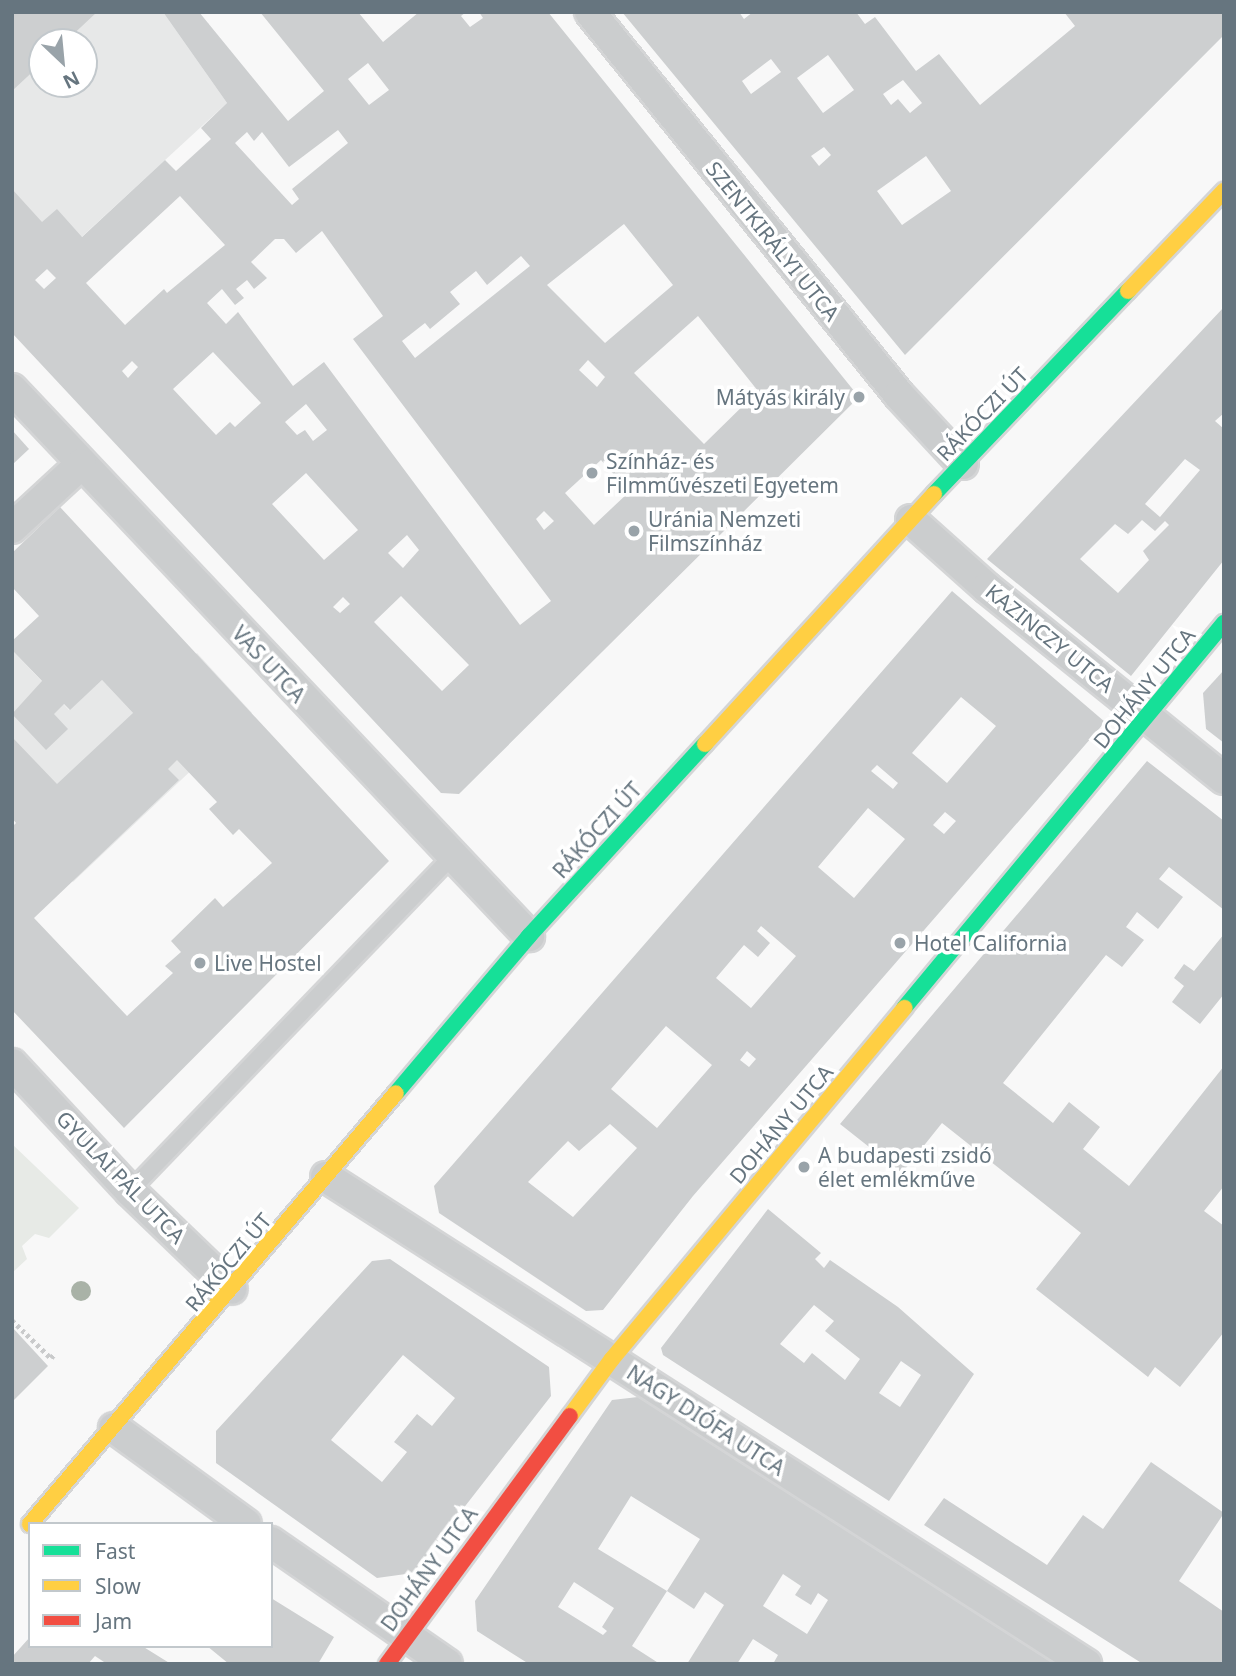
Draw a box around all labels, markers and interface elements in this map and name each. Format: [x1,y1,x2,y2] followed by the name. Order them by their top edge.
[28,28,98,98] north arrow
[59,65,84,95] text: N
[701,156,845,326] street label: SZENTKIRÁLYI UTCA
[931,362,1033,466] street label: RÁKÓCZI ÚT
[716,384,845,410] place label: Mátyás király
[851,389,867,405] marker: Mátyás király
[606,448,839,498] place label: Színház- és Filmművészeti Egyetem
[584,465,600,481] marker: Színház- és Filmművészeti Egyetem
[648,506,801,556] place label: Uránia Nemzeti Filmszínház
[626,523,642,539] marker: Uránia Nemzeti Filmszínház
[981,579,1119,697] street label: KAZINCZY UTCA
[227,620,311,708] street label: VAS UTCA
[1088,623,1200,753] street label: DOHÁNY UTCA
[547,777,647,883] street label: RÁKÓCZI ÚT
[914,930,1067,956] place label: Hotel California
[892,935,908,951] marker: Hotel California
[214,950,322,976] place label: Live Hostel
[192,955,208,971] marker: Live Hostel
[724,1059,838,1189] street label: DOHÁNY UTCA
[51,1106,191,1248] street label: GYULAI PÁL UTCA
[818,1142,992,1192] place label: A budapesti zsidó élet emlékműve
[796,1159,812,1175] marker: A budapesti zsidó élet emlékműve
[180,1208,276,1316] street label: RÁKÓCZI ÚT
[622,1360,790,1480] street label: NAGY DIÓFA UTCA
[376,1502,482,1636] street label: DOHÁNY UTCA
[28,1522,273,1648] legend
[95,1537,135,1565] text: Fast
[95,1572,141,1600] text: Slow
[95,1607,132,1635] text: Jam

